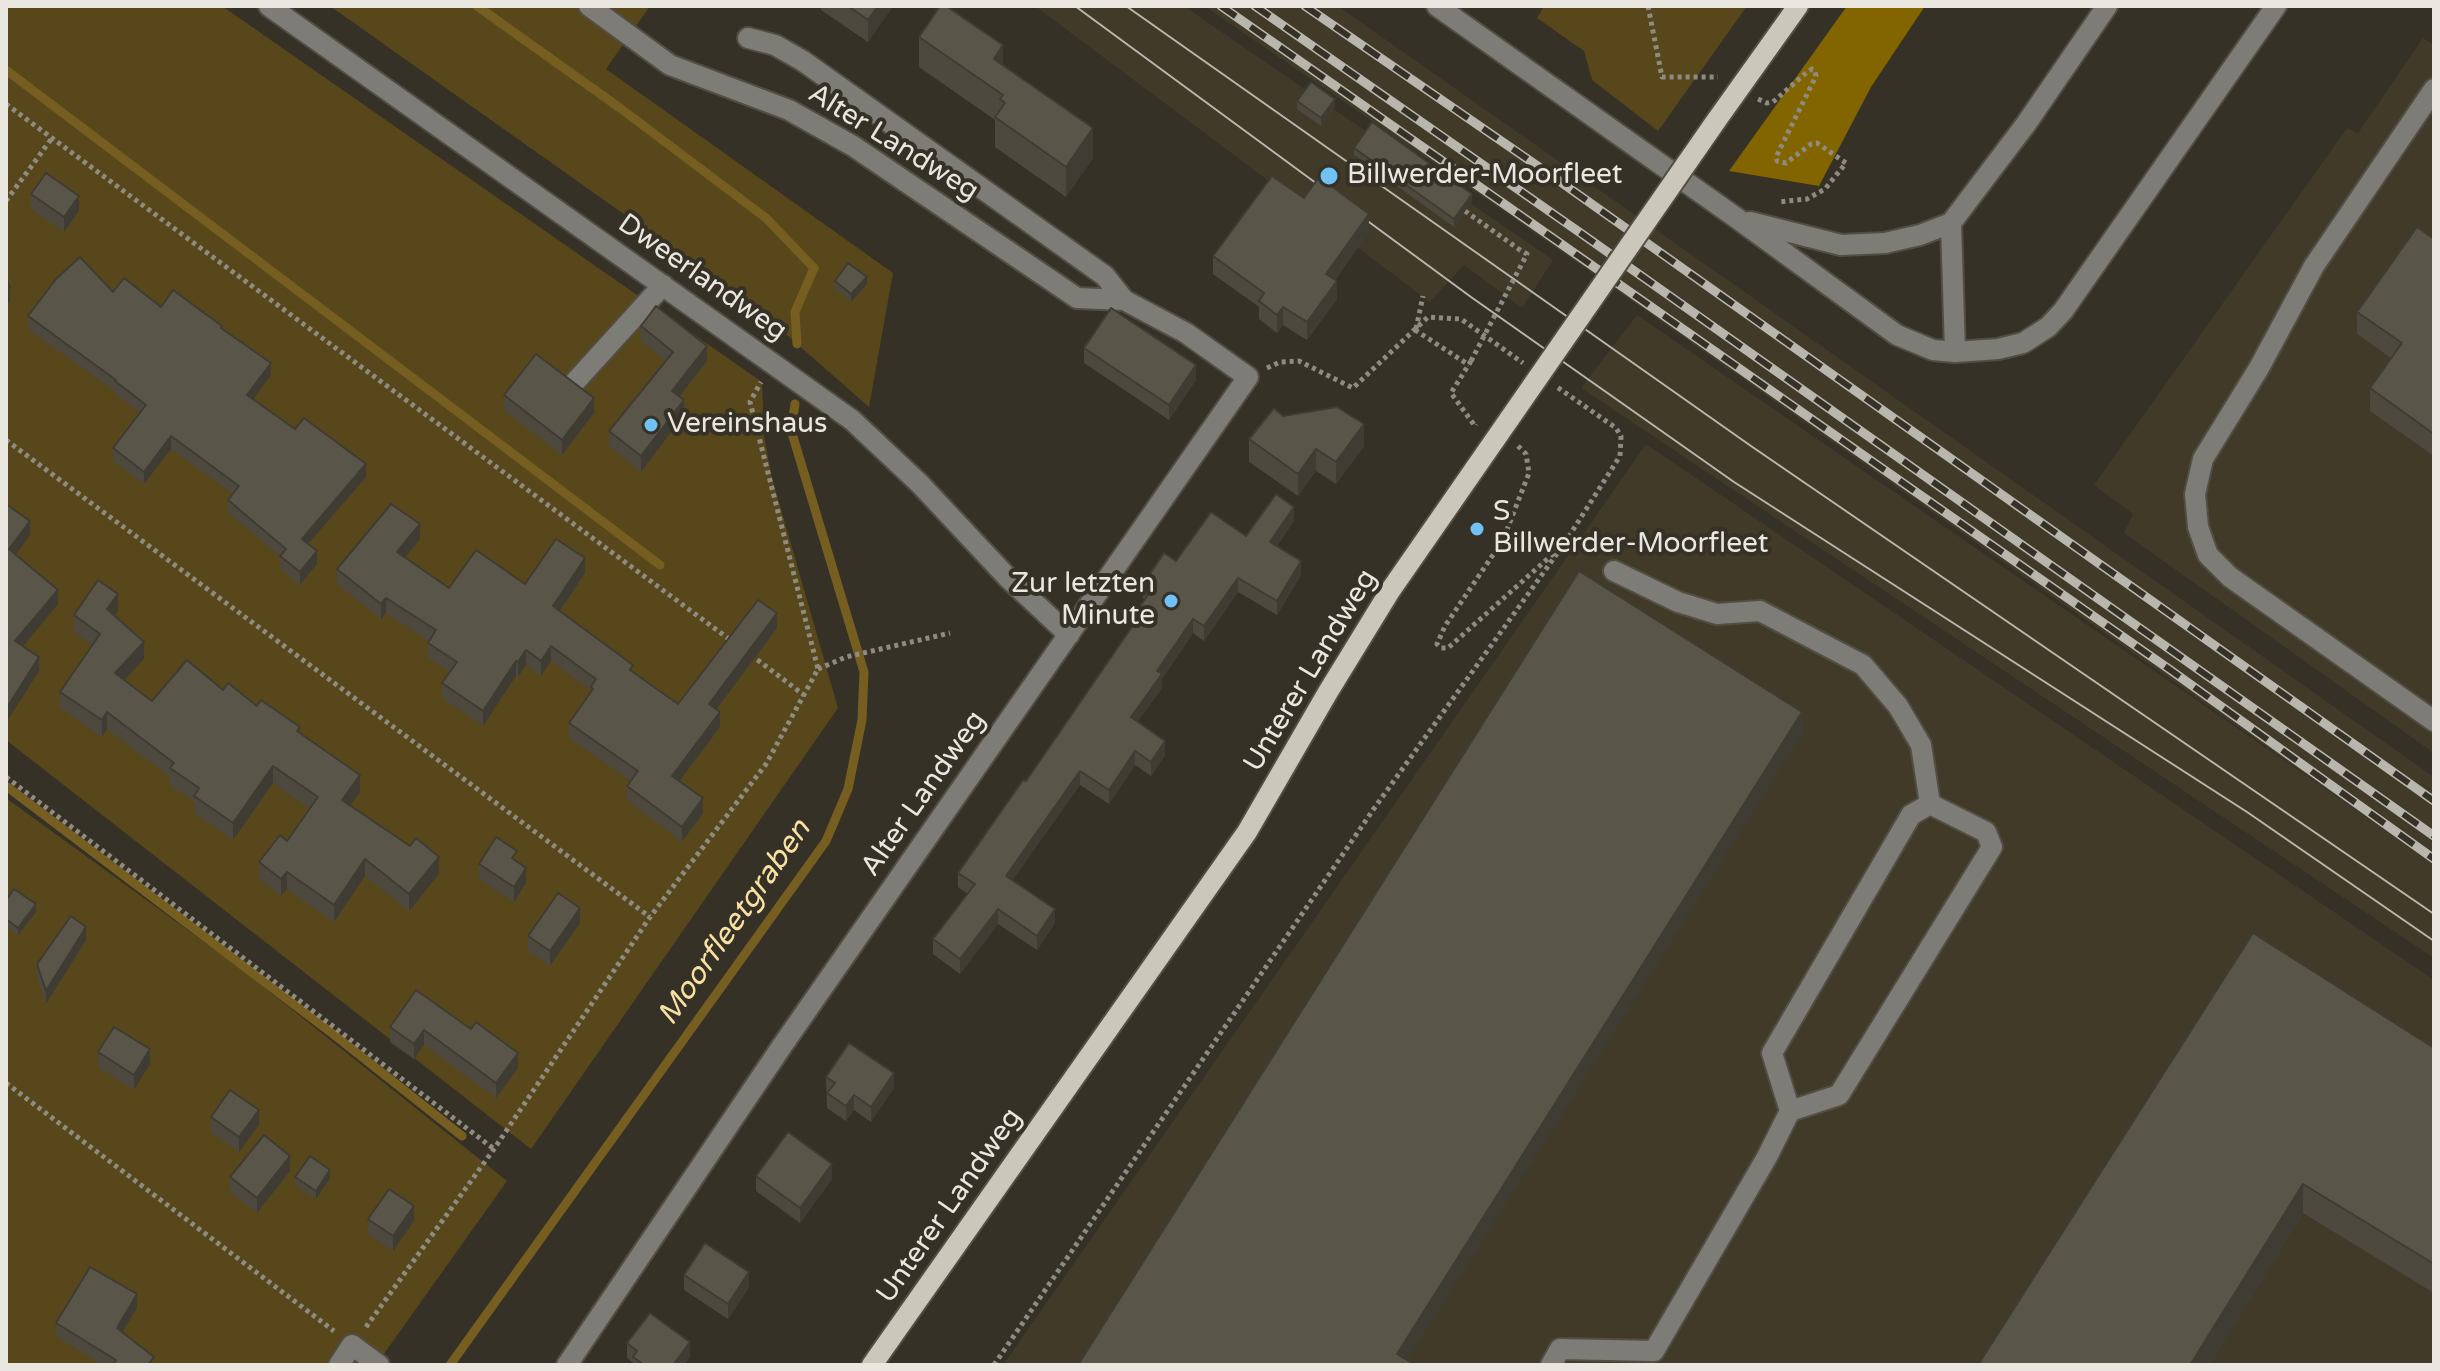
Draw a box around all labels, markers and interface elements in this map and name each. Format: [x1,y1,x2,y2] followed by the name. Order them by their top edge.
[802,77,984,209] street label: Alter Landweg
[1347,159,1623,193] place label: Billwerder-Moorfleet
[1318,165,1340,187] marker: Billwerder-Moorfleet
[611,207,793,349] street label: Dweerlandweg
[667,408,828,442] place label: Vereinshaus
[642,416,660,434] marker: Vereinshaus
[1493,496,1769,562] place label: S Billwerder-Moorfleet
[1468,520,1486,538] marker: S Billwerder-Moorfleet
[1237,564,1385,778] street label: Unterer Landweg
[1011,568,1155,634] place label: Zur letzten Minute
[1162,592,1180,610] marker: Zur letzten Minute
[855,705,993,883] street label: Alter Landweg
[651,813,819,1033] water label: Moorfleetgraben
[870,1102,1030,1310] street label: Unterer Landweg

